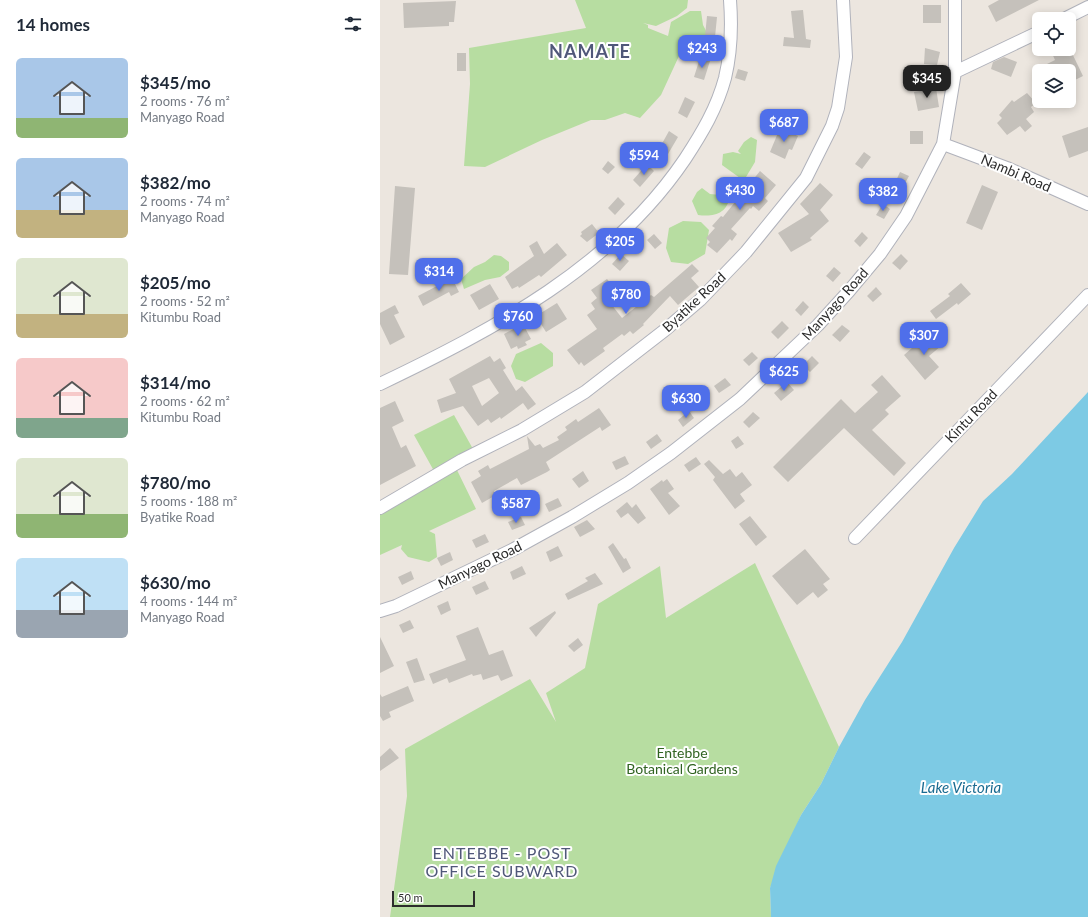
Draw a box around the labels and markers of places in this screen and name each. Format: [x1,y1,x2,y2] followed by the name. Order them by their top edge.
[678,35,726,69] pin: $243
[903,65,951,99] pin: $345
[760,109,808,143] pin: $687
[620,142,668,176] pin: $594
[716,177,764,211] pin: $430
[859,178,907,212] pin: $382
[596,228,644,262] pin: $205
[415,258,463,292] pin: $314
[602,281,650,315] pin: $780
[494,303,542,337] pin: $760
[900,322,948,356] pin: $307
[760,358,808,392] pin: $625
[662,385,710,419] pin: $630
[492,490,540,524] pin: $587

